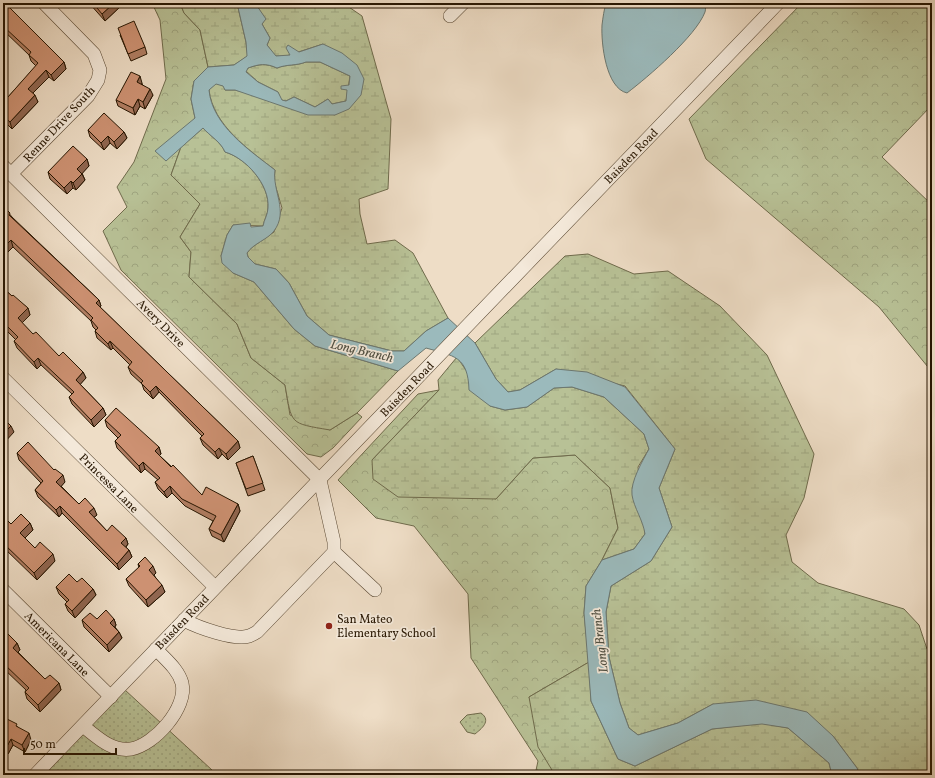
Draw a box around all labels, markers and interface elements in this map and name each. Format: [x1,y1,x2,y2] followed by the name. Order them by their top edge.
[20,83,99,166] street label: Renne Drive South
[601,125,662,188] street label: Baisden Road
[133,296,188,352] street label: Avery Drive
[328,336,395,368] water label: Long Branch
[377,358,438,421] street label: Baisden Road
[75,450,142,517] street label: Princessa Lane
[152,591,213,654] street label: Baisden Road
[588,607,614,674] water label: Long Branch
[20,609,93,681] street label: Americana Lane
[337,612,436,642] place label: San Mateo Elementary School
[324,621,334,631] marker: San Mateo Elementary School
[24,730,116,756] scale bar
[30,737,56,753] text: 50 m

